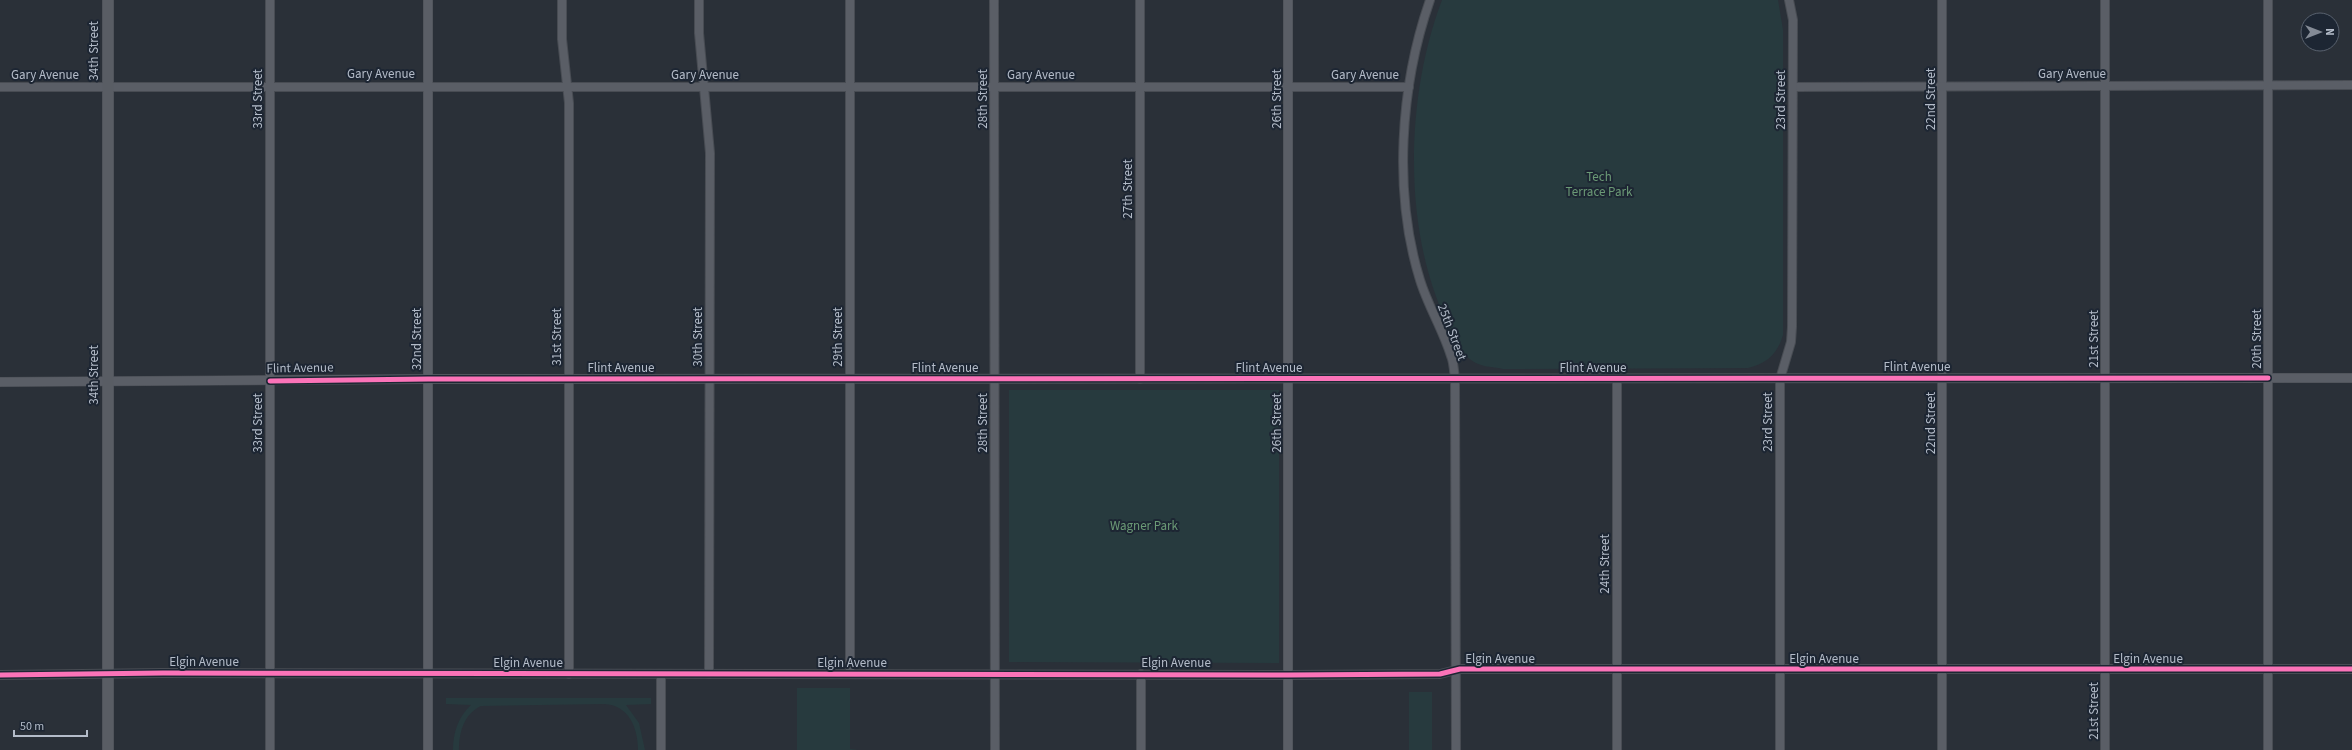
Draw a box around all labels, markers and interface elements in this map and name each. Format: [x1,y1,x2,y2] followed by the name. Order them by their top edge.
[2300,12,2340,52] north arrow
[85,21,103,81] street label: 34th Street
[2322,28,2337,36] text: N
[347,65,415,83] street label: Gary Avenue
[2038,65,2106,83] street label: Gary Avenue
[11,66,79,84] street label: Gary Avenue
[671,66,739,84] street label: Gary Avenue
[1007,66,1075,84] street label: Gary Avenue
[1331,66,1399,84] street label: Gary Avenue
[1922,67,1940,130] street label: 22nd Street
[249,69,267,129] street label: 33rd Street
[974,69,992,129] street label: 28th Street
[1268,69,1286,129] street label: 26th Street
[1772,70,1790,130] street label: 23rd Street
[1119,159,1137,219] street label: 27th Street
[1566,168,1633,201] park label: Tech Terrace Park
[1433,301,1471,364] street label: 25th Street
[408,307,426,370] street label: 32nd Street
[689,307,707,367] street label: 30th Street
[829,307,847,367] street label: 29th Street
[548,308,566,366] street label: 31st Street
[2248,309,2266,369] street label: 20th Street
[2085,310,2103,368] street label: 21st Street
[85,345,103,405] street label: 34th Street
[266,358,334,378] street label: Flint Avenue
[1883,358,1951,376] street label: Flint Avenue
[587,359,655,377] street label: Flint Avenue
[911,359,979,377] street label: Flint Avenue
[1235,359,1303,377] street label: Flint Avenue
[1559,359,1627,377] street label: Flint Avenue
[1922,391,1940,454] street label: 22nd Street
[1759,392,1777,452] street label: 23rd Street
[249,393,267,453] street label: 33rd Street
[974,393,992,453] street label: 28th Street
[1268,393,1286,453] street label: 26th Street
[1110,517,1179,535] park label: Wagner Park
[1596,534,1614,594] street label: 24th Street
[1465,650,1535,668] street label: Elgin Avenue
[1789,650,1859,668] street label: Elgin Avenue
[2113,650,2183,668] street label: Elgin Avenue
[169,653,239,671] street label: Elgin Avenue
[493,654,563,672] street label: Elgin Avenue
[817,654,887,672] street label: Elgin Avenue
[1141,654,1211,672] street label: Elgin Avenue
[2085,682,2103,740] street label: 21st Street
[14,712,87,738] scale bar
[20,718,44,735] text: 50 m

